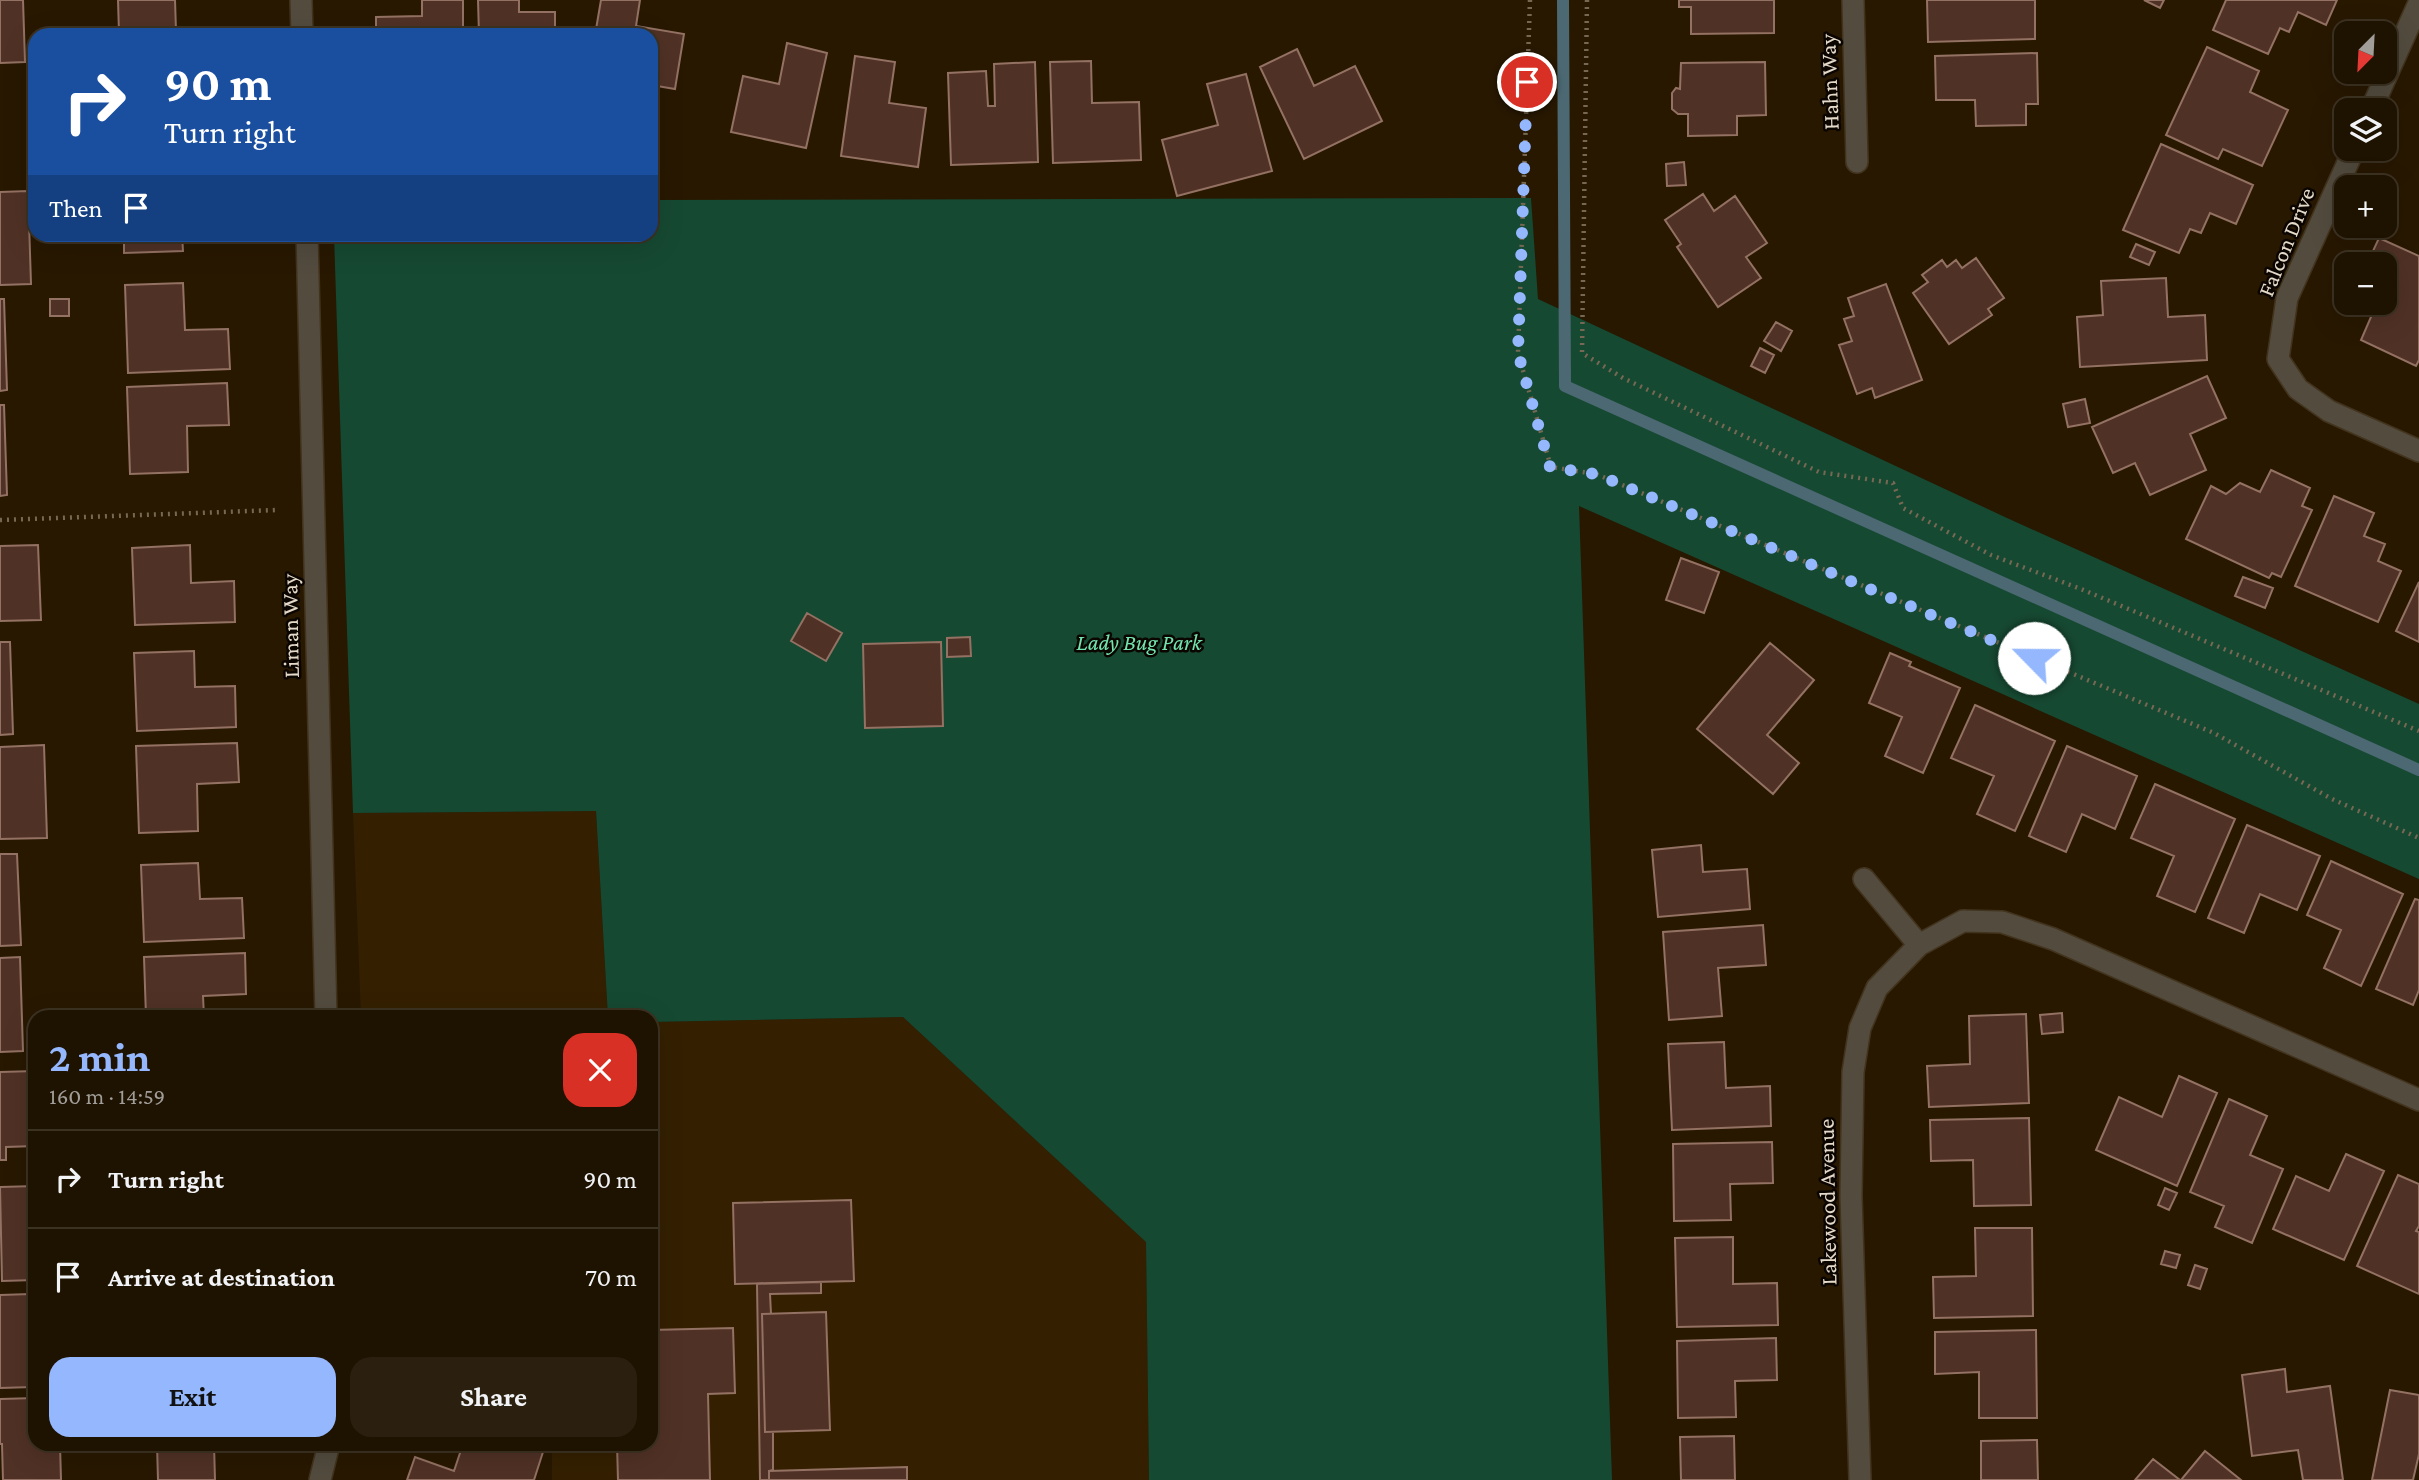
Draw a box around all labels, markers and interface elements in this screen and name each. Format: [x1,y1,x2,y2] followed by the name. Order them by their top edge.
[2334,21,2398,84] north arrow
[2334,21,2397,315] map controls
[1814,33,1844,130] street label: Hahn Way
[1497,52,1557,112] pin
[49,56,140,147] icon: right
[164,56,271,111] text: 90 m
[1508,63,1546,101] icon: arrive
[2334,98,2397,161] button: layers
[164,114,296,150] text: Turn right
[2334,175,2397,238] button: +
[2252,184,2320,300] street label: Falcon Drive
[117,189,155,227] icon: arrive
[49,194,103,223] text: Then
[2334,252,2397,315] button: −
[276,573,304,678] street label: Liman Way
[1997,621,2071,695] position arrow
[1076,629,1203,655] park label: Lady Bug Park
[49,1033,150,1080] text: 2 min
[563,1033,637,1107] button: close
[49,1083,165,1109] text: 160 m · 14:59
[1813,1118,1841,1286] street label: Lakewood Avenue
[49,1160,87,1198] icon: right
[108,1165,224,1194] text: Turn right
[583,1165,637,1194] text: 90 m
[49,1258,87,1296] icon: arrive
[108,1263,335,1292] text: Arrive at destination
[585,1263,637,1292] text: 70 m
[49,1357,336,1437] button: Exit
[350,1357,637,1437] button: Share

